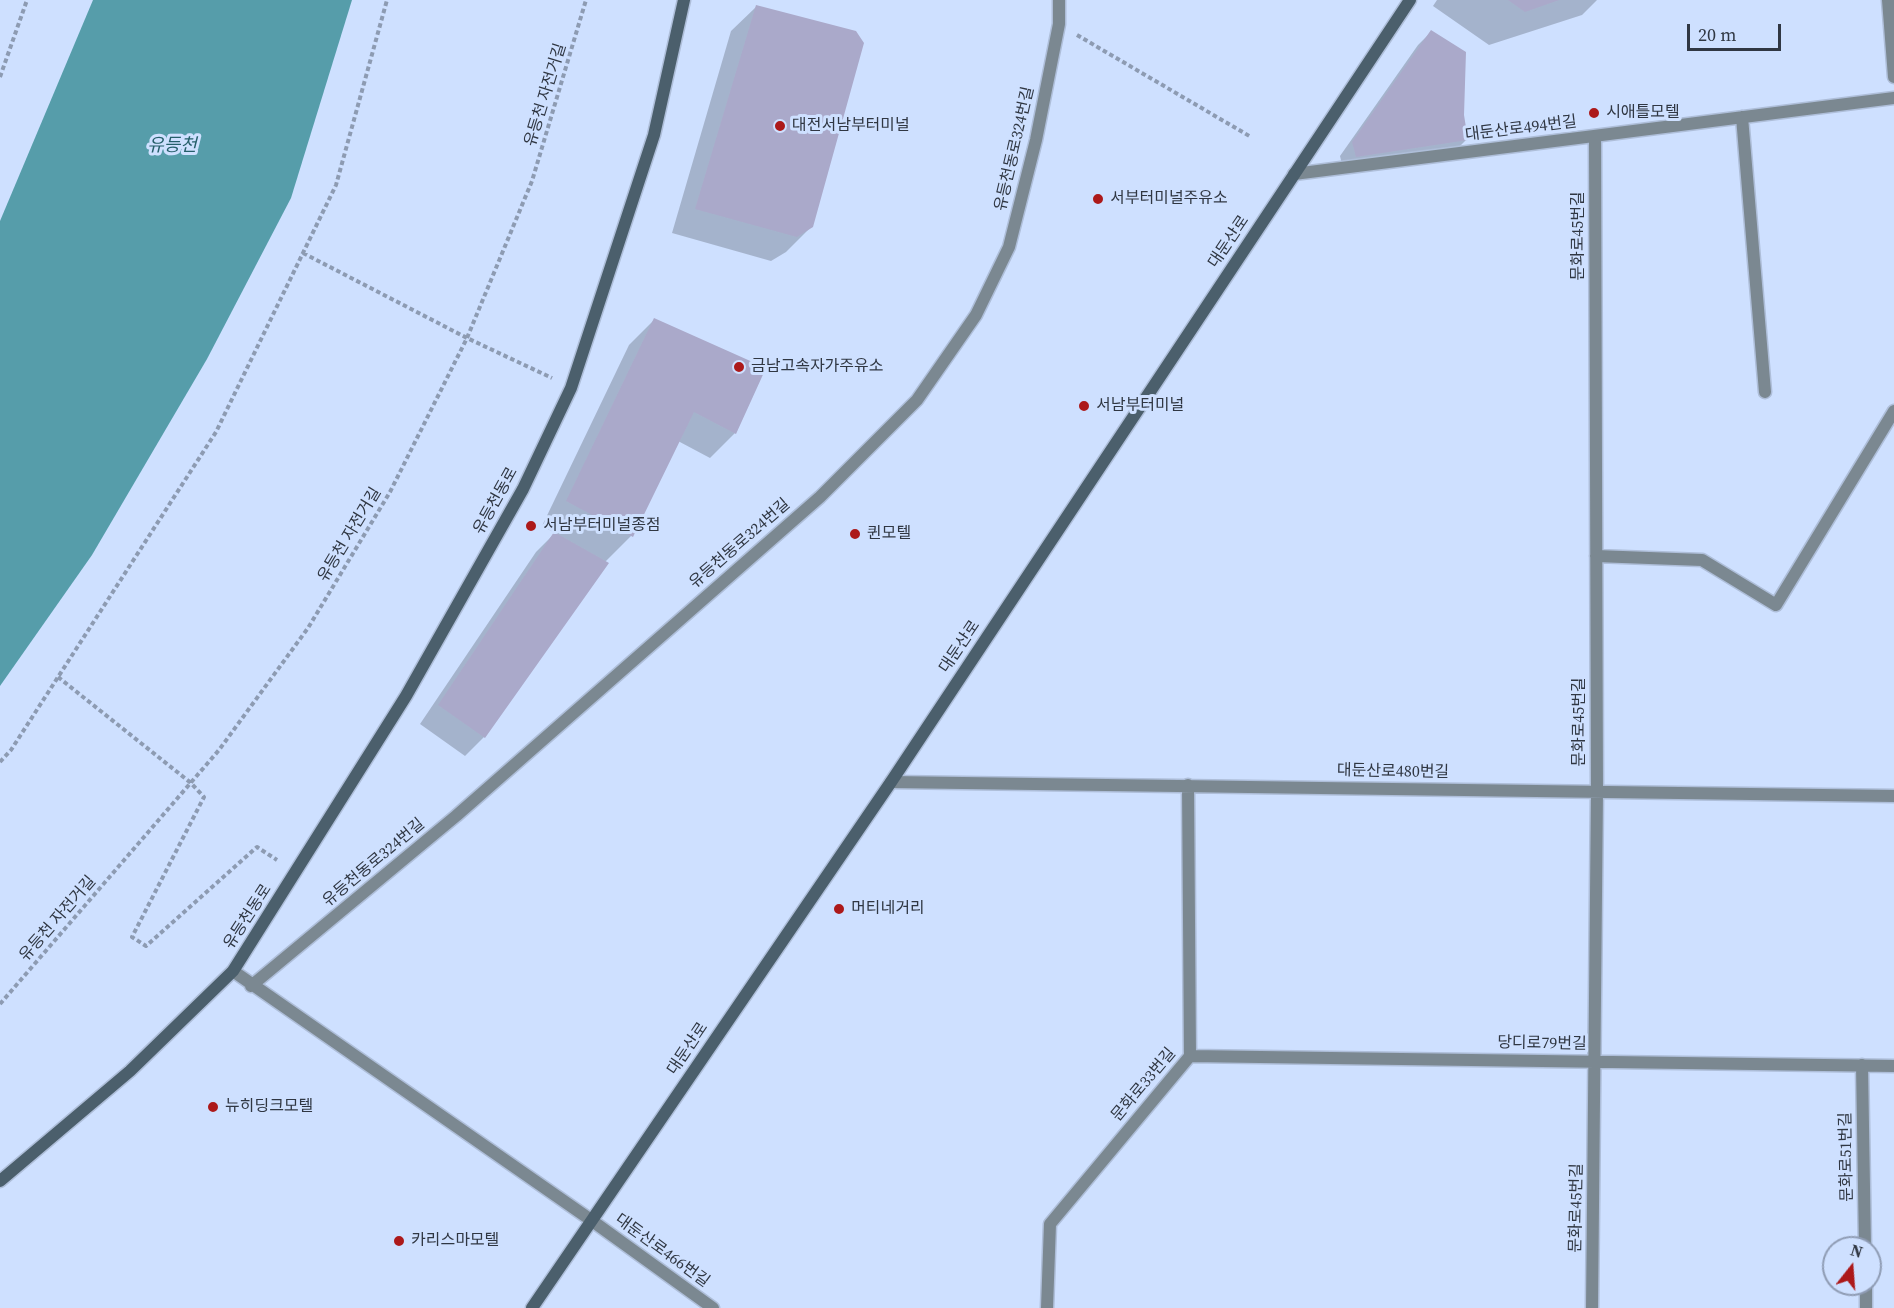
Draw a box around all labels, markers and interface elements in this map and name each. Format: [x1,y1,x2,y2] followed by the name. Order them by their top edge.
[1690,12,1784,50] scale bar
[1698,22,1736,47] text: 20 m
[521,41,571,149] street label: 유등천 자전거길
[991,85,1039,213] street label: 유등천동로324번길
[1606,103,1680,123] place label: 시애틀모텔
[1587,106,1601,120] marker: 시애틀모텔
[1464,113,1578,145] street label: 대둔산로494번길
[792,116,910,136] place label: 대전서남부터미널
[773,119,787,133] marker: 대전서남부터미널
[147,135,197,157] water label: 유등천
[1110,189,1228,209] place label: 서부터미널주유소
[1569,191,1589,281] street label: 문화로45번길
[1091,192,1105,206] marker: 서부터미널주유소
[1205,212,1253,272] street label: 대둔산로
[751,357,883,377] place label: 금남고속자가주유소
[732,360,746,374] marker: 금남고속자가주유소
[1096,396,1184,416] place label: 서남부터미널
[1077,399,1091,413] marker: 서남부터미널
[470,464,522,538] street label: 유등천동로
[314,484,386,586] street label: 유등천 자전거길
[686,495,794,593] street label: 유등천동로324번길
[543,516,661,536] place label: 서남부터미널종점
[524,519,538,533] marker: 서남부터미널종점
[867,524,911,544] place label: 퀸모텔
[848,527,862,541] marker: 퀸모텔
[936,617,984,677] street label: 대둔산로
[1570,677,1590,767] street label: 문화로45번길
[1337,761,1449,783] street label: 대둔산로480번길
[319,815,429,911] street label: 유등천동로324번길
[16,872,100,966] street label: 유등천 자전거길
[220,881,276,953] street label: 유등천동로
[851,899,925,919] place label: 머티네거리
[832,902,846,916] marker: 머티네거리
[664,1019,712,1079] street label: 대둔산로
[1497,1034,1587,1054] street label: 당디로79번길
[1108,1045,1180,1125] street label: 문화로33번길
[225,1097,313,1117] place label: 뉴히딩크모텔
[206,1100,220,1114] marker: 뉴히딩크모텔
[1837,1112,1857,1202] street label: 문화로51번길
[1567,1163,1587,1253] street label: 문화로45번길
[611,1210,713,1292] street label: 대둔산로466번길
[411,1231,499,1251] place label: 카리스마모텔
[392,1234,406,1248] marker: 카리스마모텔
[1822,1236,1882,1296] north arrow
[1848,1238,1865,1263] text: N

